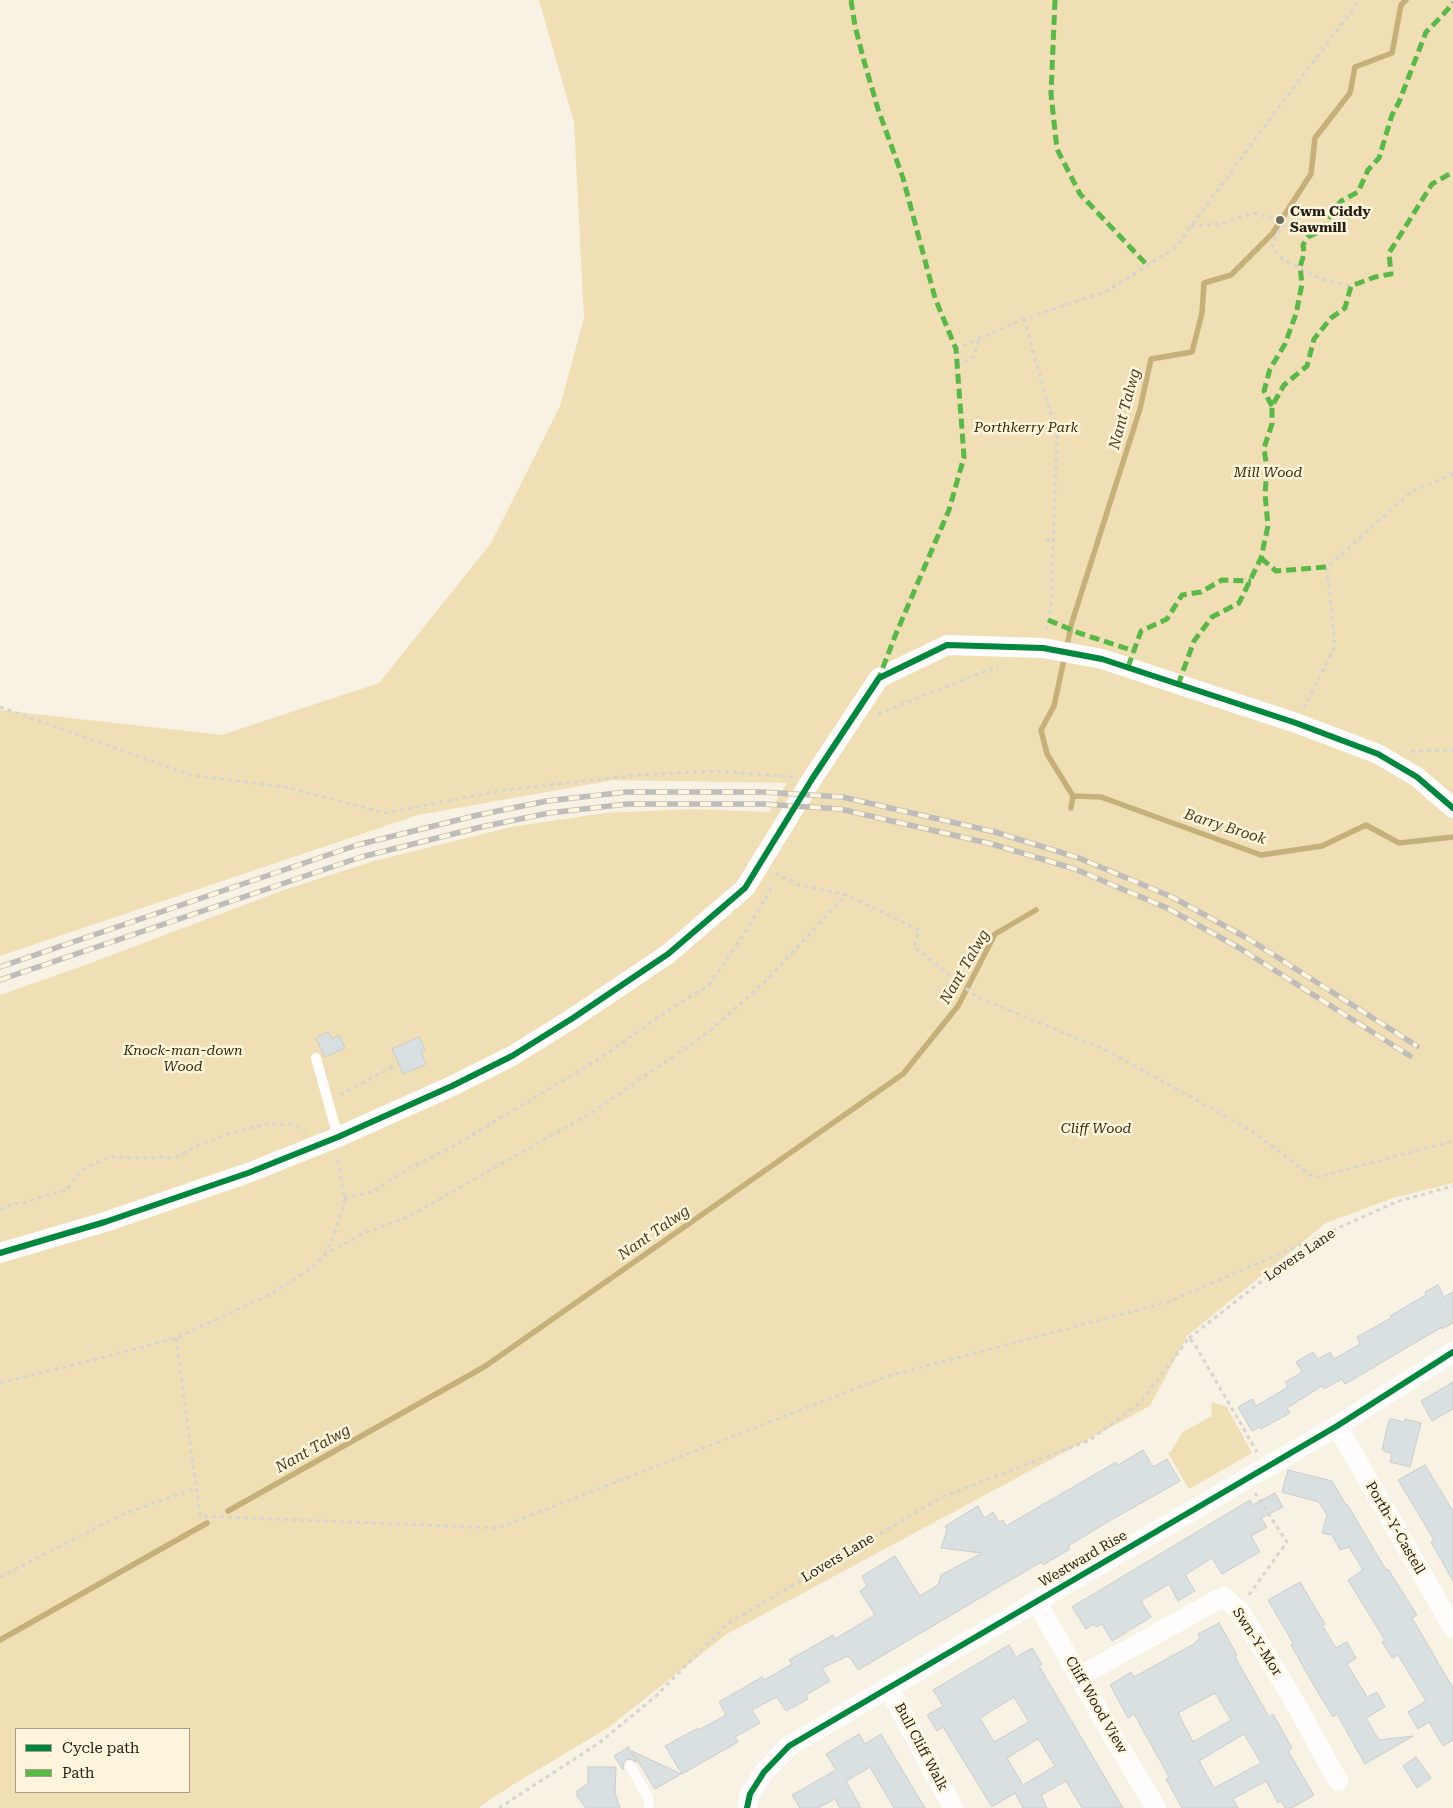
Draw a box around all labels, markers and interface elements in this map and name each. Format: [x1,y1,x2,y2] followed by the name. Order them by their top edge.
[1290,204,1371,236] place label: Cwm Ciddy Sawmill
[1274,214,1286,226] marker: Cwm Ciddy Sawmill
[1106,367,1144,451] water label: Nant Talwg
[974,420,1078,436] park label: Porthkerry Park
[1234,465,1302,481] park label: Mill Wood
[1182,805,1268,849] water label: Barry Brook
[936,927,994,1007] water label: Nant Talwg
[123,1043,243,1076] park label: Knock-man-down Wood
[1061,1121,1131,1137] park label: Cliff Wood
[615,1202,693,1264] water label: Nant Talwg
[1261,1225,1339,1285] street label: Lovers Lane
[272,1421,354,1477] water label: Nant Talwg
[1362,1479,1428,1577] street label: Porth-Y-Castell
[1036,1527,1130,1591] street label: Westward Rise
[799,1530,877,1586] street label: Lovers Lane
[1229,1605,1285,1679] street label: Swn-Y-Mor
[1061,1654,1131,1756] street label: Cliff Wood View
[891,1700,951,1794] street label: Bull Cliff Walk
[15,1728,190,1793] legend
[62,1739,139,1757] text: Cycle path
[62,1764,95,1782] text: Path

